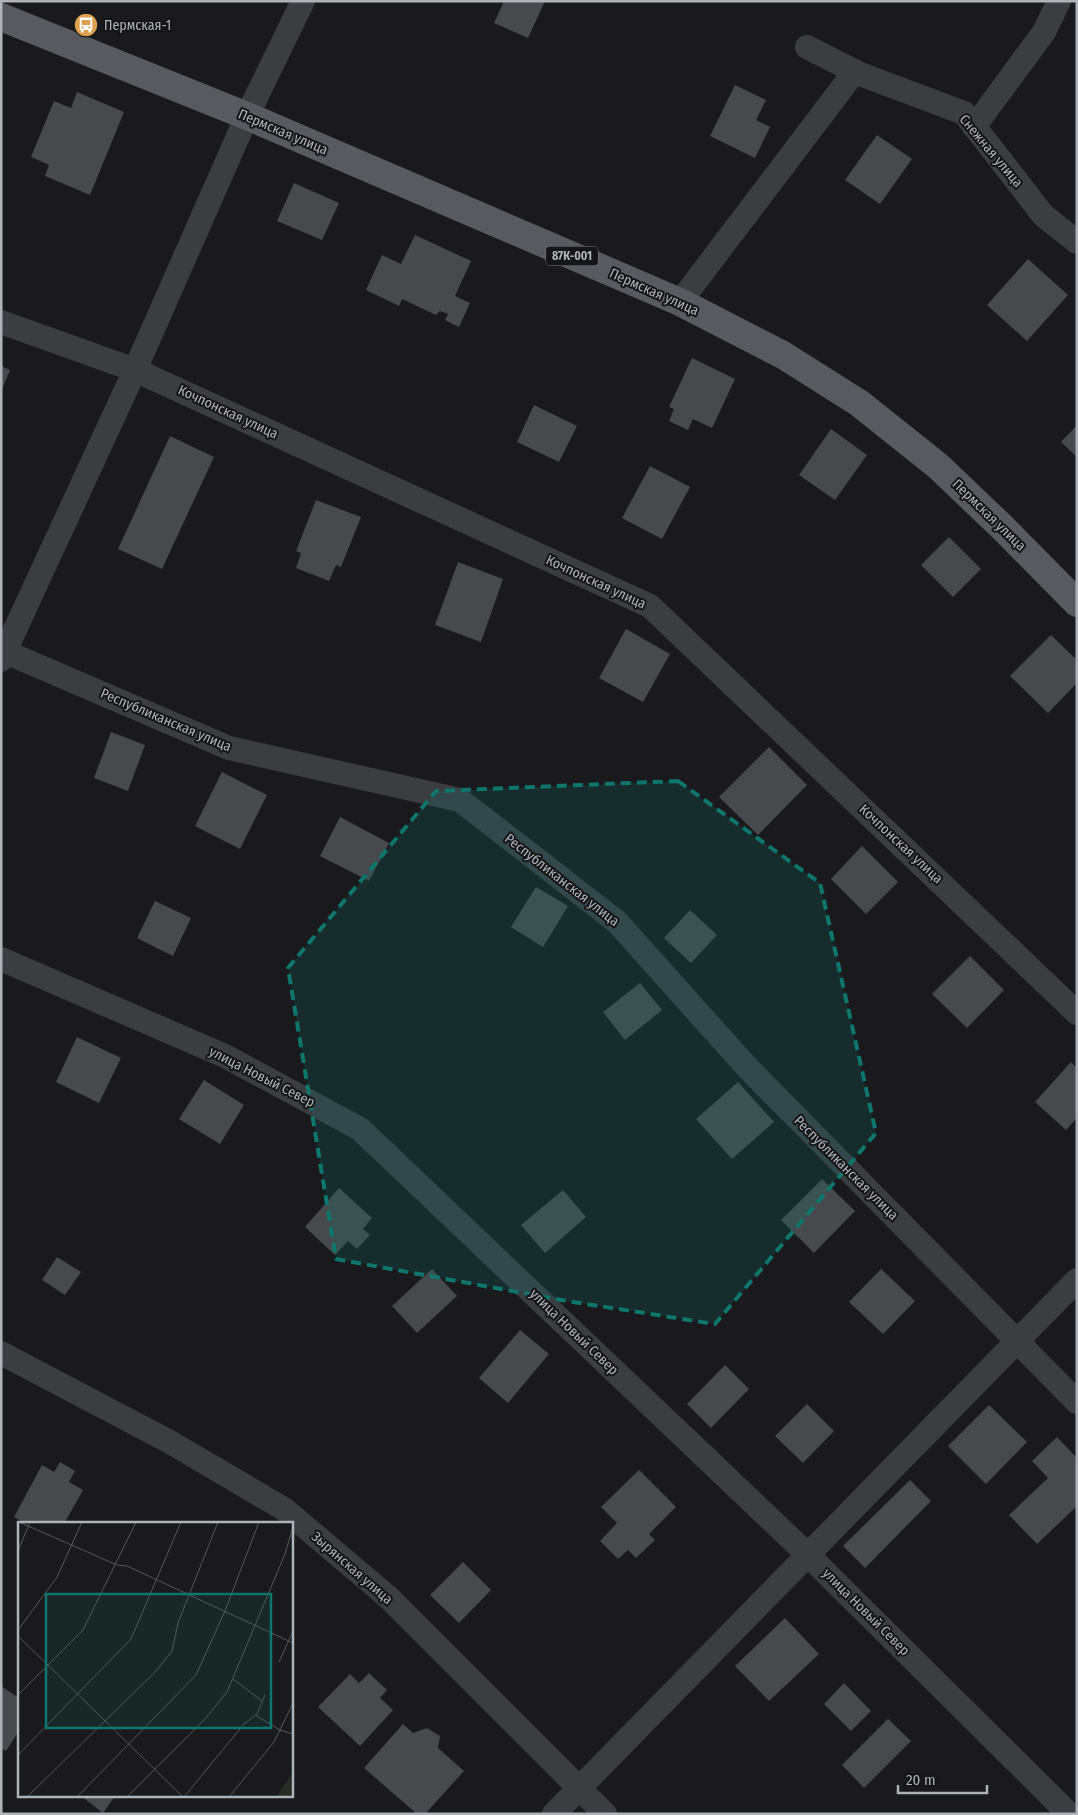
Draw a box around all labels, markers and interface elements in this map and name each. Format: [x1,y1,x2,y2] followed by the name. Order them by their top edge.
[73,12,99,38] bus stop icon: Пермская-1
[104,17,171,34] place label: Пермская-1
[236,105,331,159] street label: Пермская улица
[956,111,1026,191] street label: Снежная улица
[546,247,598,266] road number: 87К-001
[607,265,701,319] street label: Пермская улица
[175,381,281,443] street label: Кочпонская улица
[949,476,1029,554] street label: Пермская улица
[543,551,649,613] street label: Кочпонская улица
[98,685,234,755] street label: Республиканская улица
[856,801,947,887] street label: Кочпонская улица
[501,830,623,930] street label: Республиканская улица
[206,1043,318,1111] street label: улица Новый Север
[790,1112,902,1224] street label: Республиканская улица
[526,1285,622,1379] street label: улица Новый Север
[18,1522,292,1798] inset map
[308,1528,396,1608] street label: Зырянская улица
[819,1565,913,1659] street label: улица Новый Север
[898,1762,987,1794] scale bar
[906,1771,936,1789] text: 20 m

